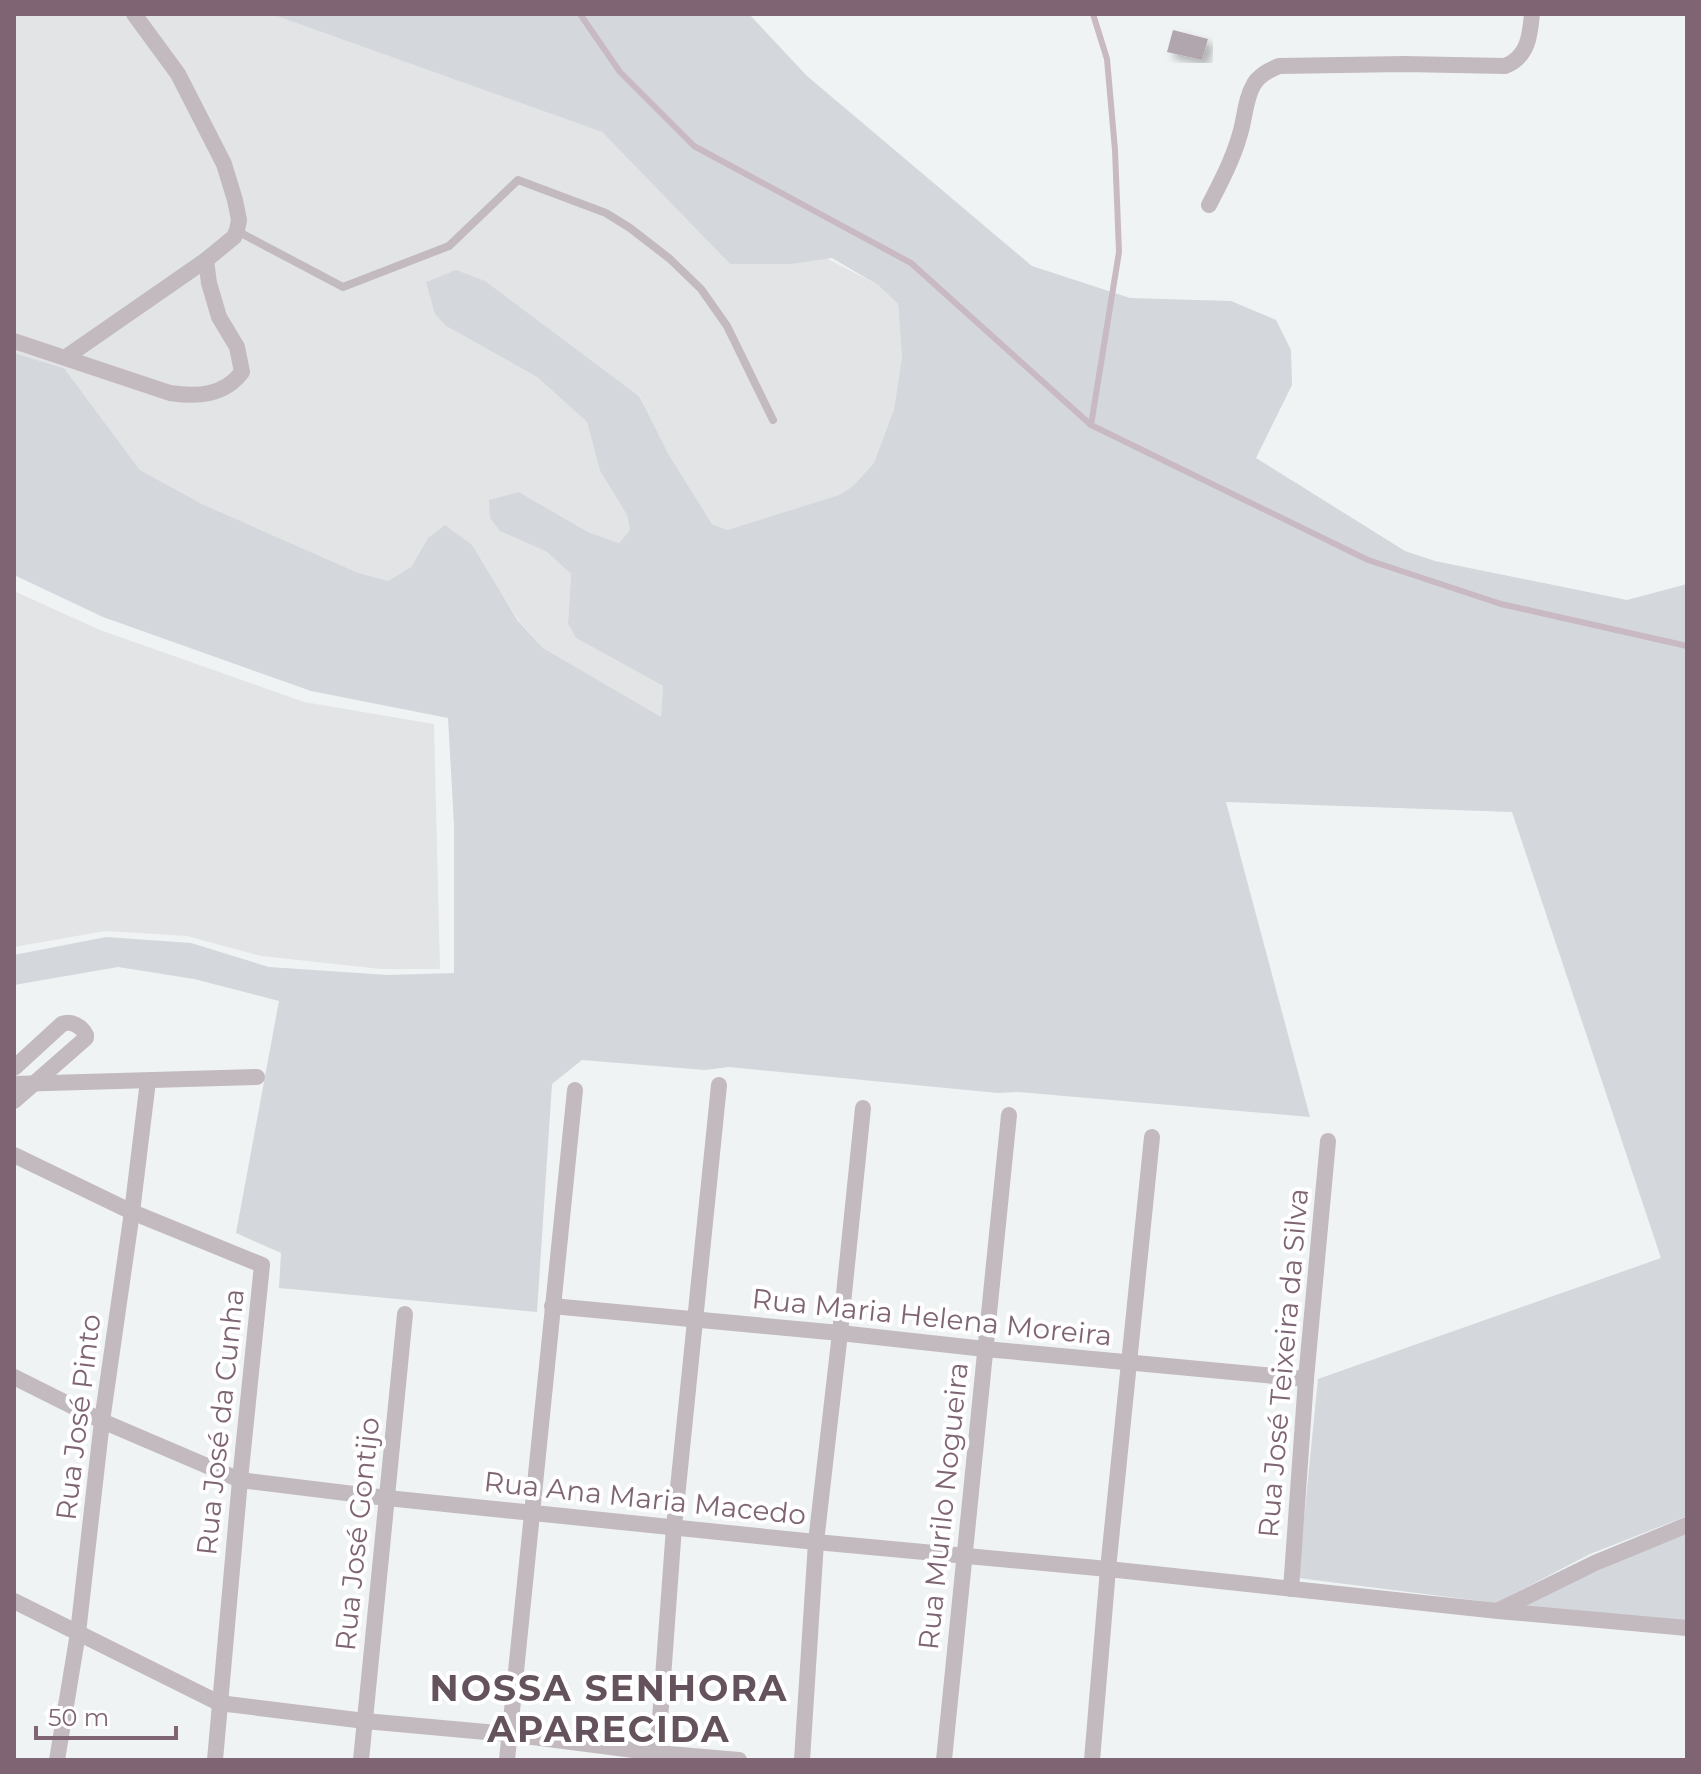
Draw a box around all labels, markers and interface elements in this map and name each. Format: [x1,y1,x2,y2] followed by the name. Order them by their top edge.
[1251,1187,1315,1539] street label: Rua José Teixeira da Silva
[750,1281,1114,1353] street label: Rua Maria Helena Moreira
[189,1287,251,1557] street label: Rua José da Cunha
[48,1312,108,1522] street label: Rua José Pinto
[911,1361,975,1651] street label: Rua Murilo Nogueira
[328,1416,386,1652] street label: Rua José Gontijo
[482,1464,808,1532] street label: Rua Ana Maria Macedo
[430,1666,788,1751] district label: NOSSA SENHORA APARECIDA
[36,1690,176,1740] scale bar
[48,1703,109,1732] text: 50 m

